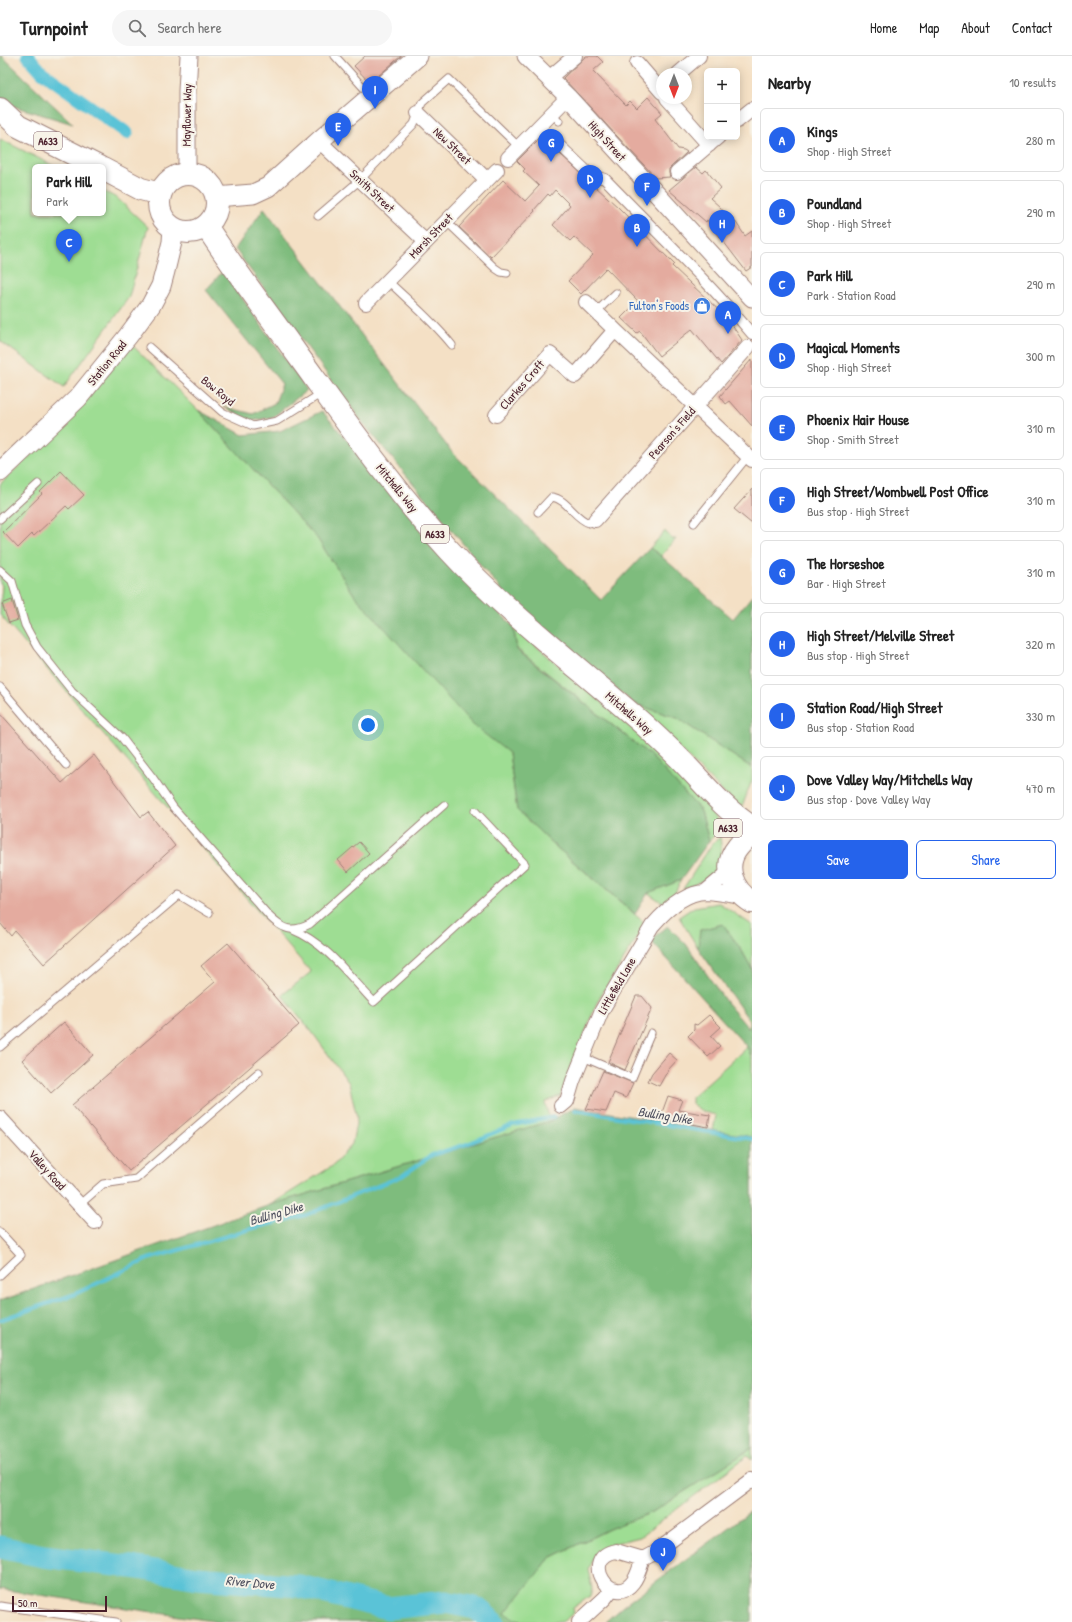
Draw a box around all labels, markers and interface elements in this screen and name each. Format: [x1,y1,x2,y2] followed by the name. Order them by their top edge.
[112,10,392,46] search box
[20,15,88,41] text: Turnpoint
[126,17,148,39] icon: search
[158,17,222,38] text: Search here
[870,18,897,37] text: Home
[919,18,939,37] text: Map
[961,18,990,37] text: About
[1012,18,1052,37] text: Contact
[656,68,692,104] north arrow
[704,68,740,140] map controls
[704,68,740,104] button: +
[768,71,811,94] text: Nearby
[1009,73,1056,91] text: 10 results
[362,76,388,109] pin: I
[177,83,196,147] street label: Mayflower Way
[704,104,740,140] button: −
[325,113,351,146] pin: E
[585,117,631,165] street label: High Street
[807,121,837,142] text: Kings
[429,123,476,169] street label: New Street
[538,129,564,162] pin: G
[779,131,785,149] text: A
[1026,131,1055,149] text: 280 m
[34,132,62,150] road number: A633
[807,142,891,160] text: Shop · High Street
[32,164,106,216] popup
[346,165,399,217] street label: Smith Street
[577,165,603,198] pin: D
[46,171,92,192] text: Park Hill
[634,173,660,206] pin: F
[46,192,68,210] text: Park
[807,193,861,214] text: Poundland
[779,203,785,221] text: B
[1026,203,1055,221] text: 290 m
[405,209,457,262] street label: Marsh Street
[709,210,735,243] pin: H
[624,214,650,247] pin: B
[807,214,891,232] text: Shop · High Street
[56,229,82,262] pin: C
[807,265,852,286] text: Park Hill
[778,275,786,293] text: C
[1026,275,1055,293] text: 290 m
[807,286,896,304] text: Park · Station Road
[692,296,712,316] shop icon: Fulton's Foods
[628,297,689,314] place label: Fulton's Foods
[715,301,741,334] pin: A
[83,336,130,389] street label: Station Road
[807,337,900,358] text: Magical Moments
[779,347,785,365] text: D
[1026,347,1055,365] text: 300 m
[495,356,549,413] street label: Clarkes Croft
[807,358,891,376] text: Shop · High Street
[198,372,239,410] street label: Bow Royd
[644,403,699,462] street label: Pearson's Field
[807,409,909,430] text: Phoenix Hair House
[779,419,785,437] text: E
[1027,419,1055,437] text: 310 m
[807,430,899,448] text: Shop · Smith Street
[372,460,422,516] street label: Mitchells Way
[807,481,989,502] text: High Street/Wombwell Post Office
[780,491,784,509] text: F
[1027,491,1055,509] text: 310 m
[807,502,909,520] text: Bus stop · High Street
[421,525,449,543] road number: A633
[807,553,884,574] text: The Horseshoe
[779,563,785,581] text: G
[1027,563,1055,581] text: 310 m
[807,574,886,592] text: Bar · High Street
[807,625,954,646] text: High Street/Melville Street
[779,635,785,653] text: H
[1025,635,1055,653] text: 320 m
[807,646,909,664] text: Bus stop · High Street
[602,687,657,738] street label: Mitchells Way
[807,697,942,718] text: Station Road/High Street
[780,707,784,725] text: I
[1026,707,1055,725] text: 330 m
[358,715,378,735] your location
[807,718,914,736] text: Bus stop · Station Road
[807,769,973,790] text: Dove Valley Way/Mitchells Way
[780,779,784,797] text: J
[1026,779,1055,797] text: 470 m
[807,790,931,808] text: Bus stop · Dove Valley Way
[714,819,742,837] road number: A633
[768,840,908,879] button: Save
[916,840,1056,879] button: Share
[593,954,640,1017] street label: Littlefield Lane
[636,1102,694,1129] water label: Bulling Dike
[25,1146,70,1194] street label: Valley Road
[247,1197,306,1230] water label: Bulling Dike
[650,1538,676,1571] pin: J
[225,1571,276,1593] water label: River Dove
[12,1594,107,1613] scale bar
[18,1596,38,1610] text: 50 m

